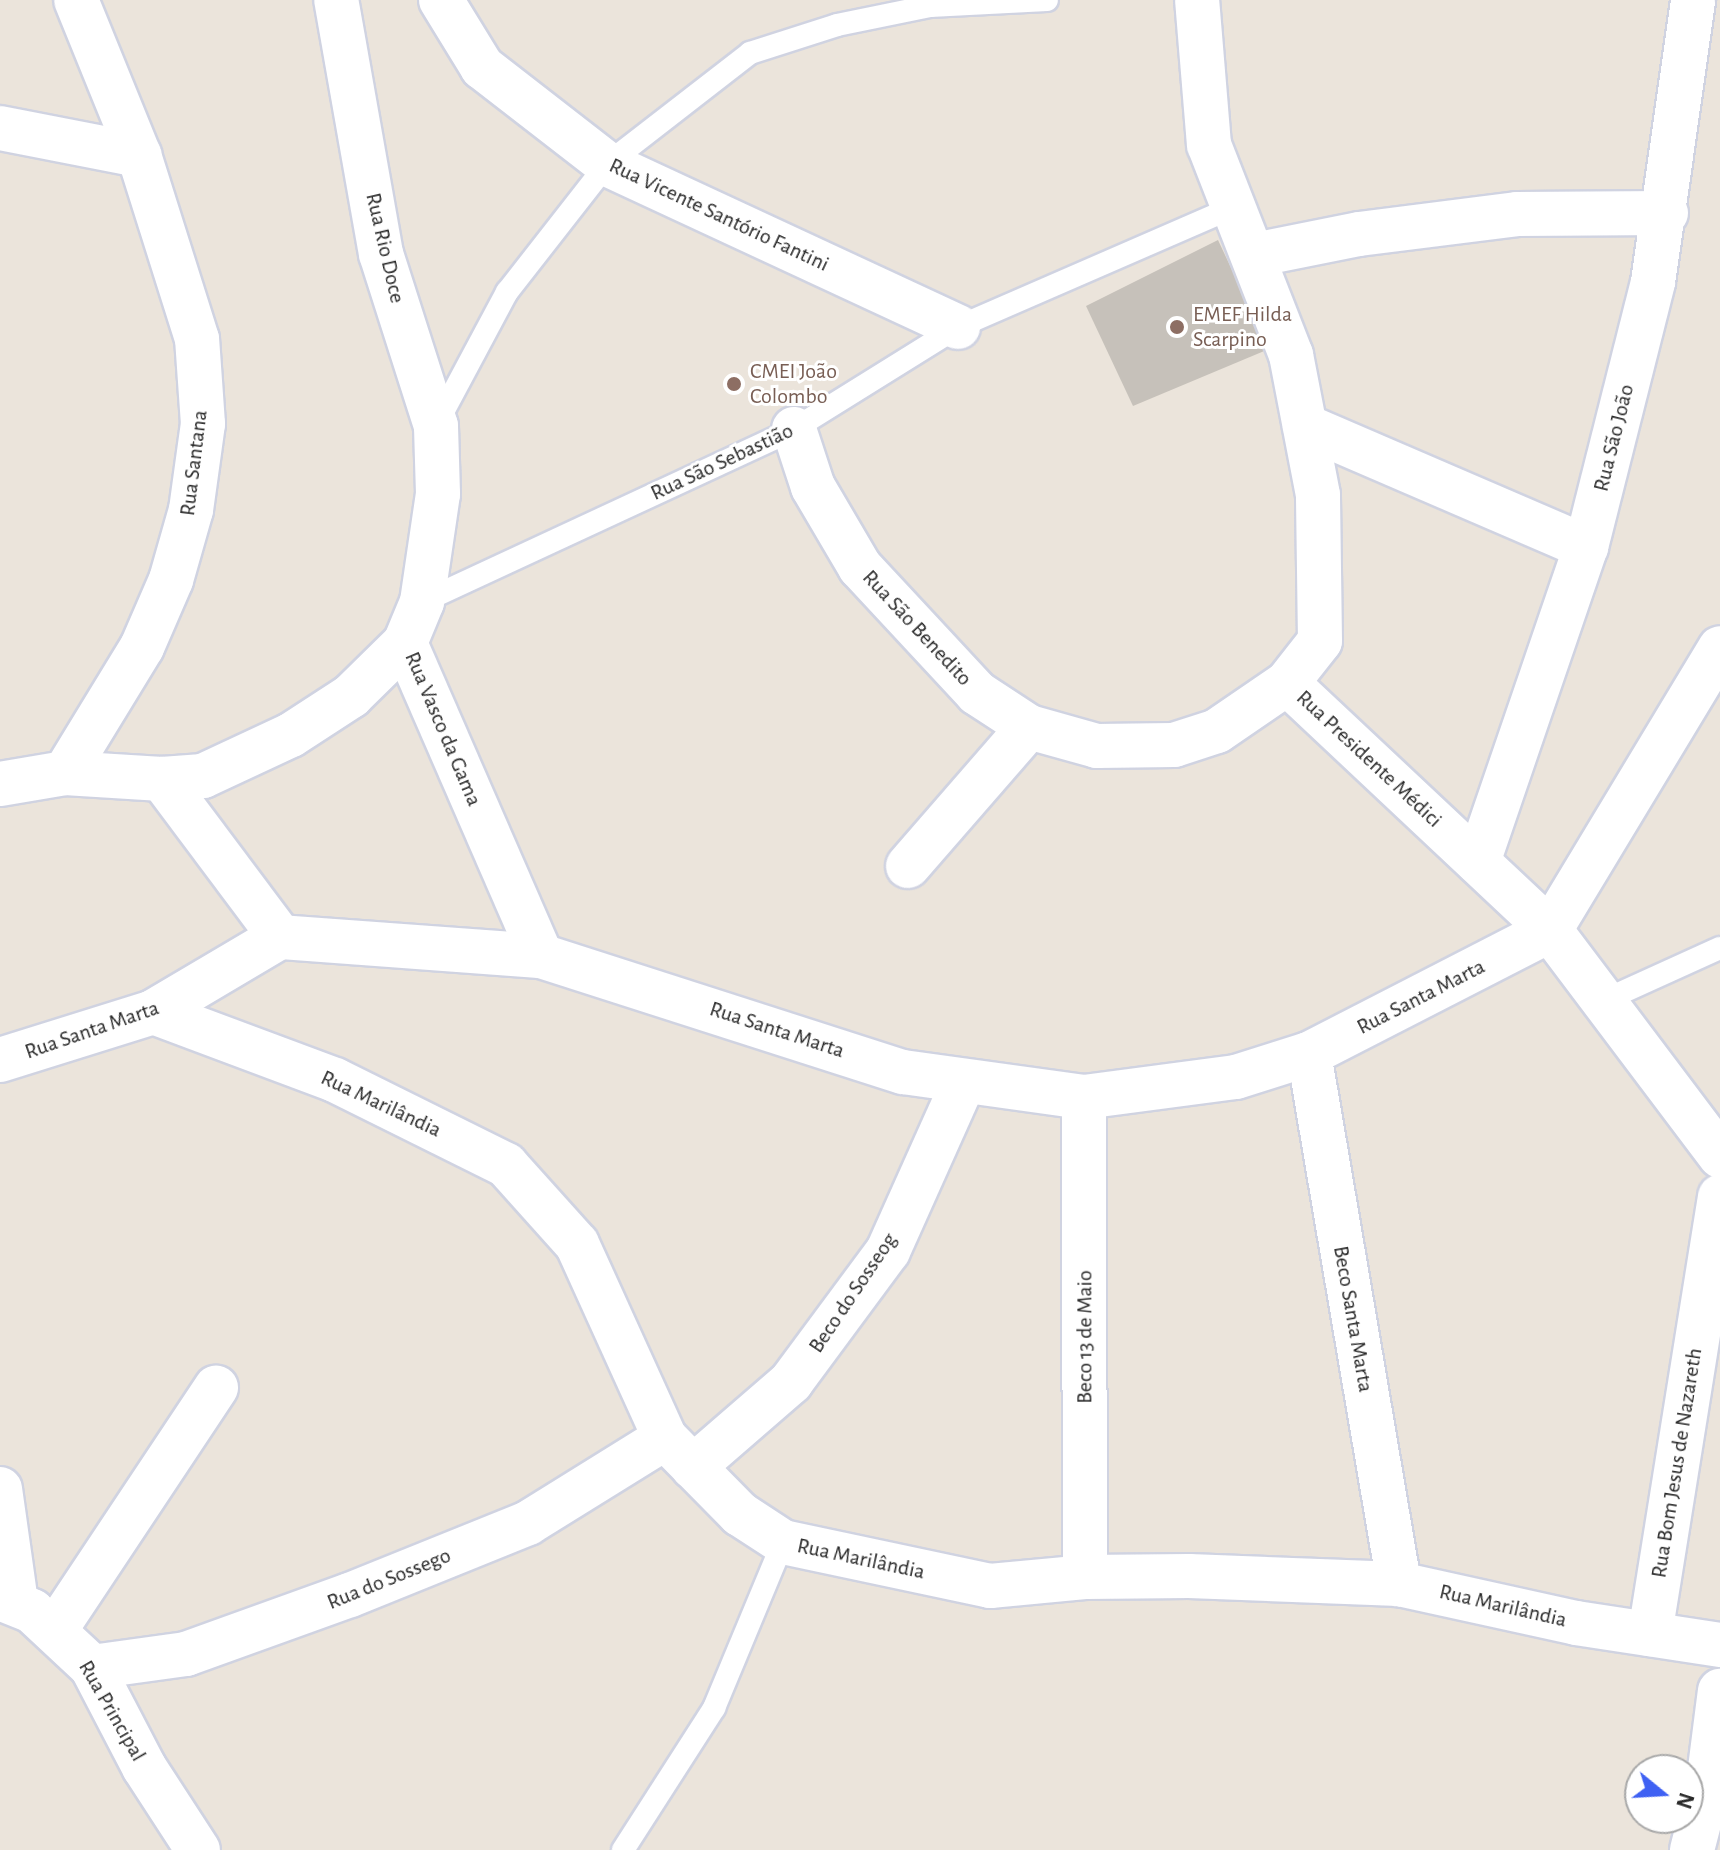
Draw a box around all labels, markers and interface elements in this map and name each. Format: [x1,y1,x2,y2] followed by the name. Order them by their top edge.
[605,152,833,278] street label: Rua Vicente Santório Fantini
[359,190,411,306] street label: Rua Rio Doce
[1193,301,1292,352] place label: EMEF Hilda Scarpino
[1168,318,1186,336] marker: EMEF Hilda Scarpino
[750,358,837,410] place label: CMEI João Colombo
[725,375,743,393] marker: CMEI João Colombo
[1588,382,1640,494] street label: Rua São João
[174,409,214,517] street label: Rua Santana
[647,417,797,507] street label: Rua São Sebastião
[857,565,977,691] street label: Rua São Benedito
[399,648,487,810] street label: Rua Vasco da Gama
[1291,685,1447,833] street label: Rua Presidente Médici
[1353,953,1489,1041] street label: Rua Santa Marta
[21,995,163,1065] street label: Rua Santa Marta
[706,996,848,1064] street label: Rua Santa Marta
[317,1065,445,1143] street label: Rua Marilândia
[803,1228,903,1358] street label: Beco do Sosseog
[1327,1244,1379,1394] street label: Beco Santa Marta
[1072,1270,1098,1404] street label: Beco 13 de Maio
[1646,1346,1708,1580] street label: Rua Bom Jesus de Nazareth
[795,1533,927,1585] street label: Rua Marilândia
[323,1542,455,1616] street label: Rua do Sossego
[1437,1579,1569,1633] street label: Rua Marilândia
[72,1656,152,1766] street label: Rua Principal
[1624,1754,1704,1834] north arrow
[1672,1790,1698,1811] text: N

